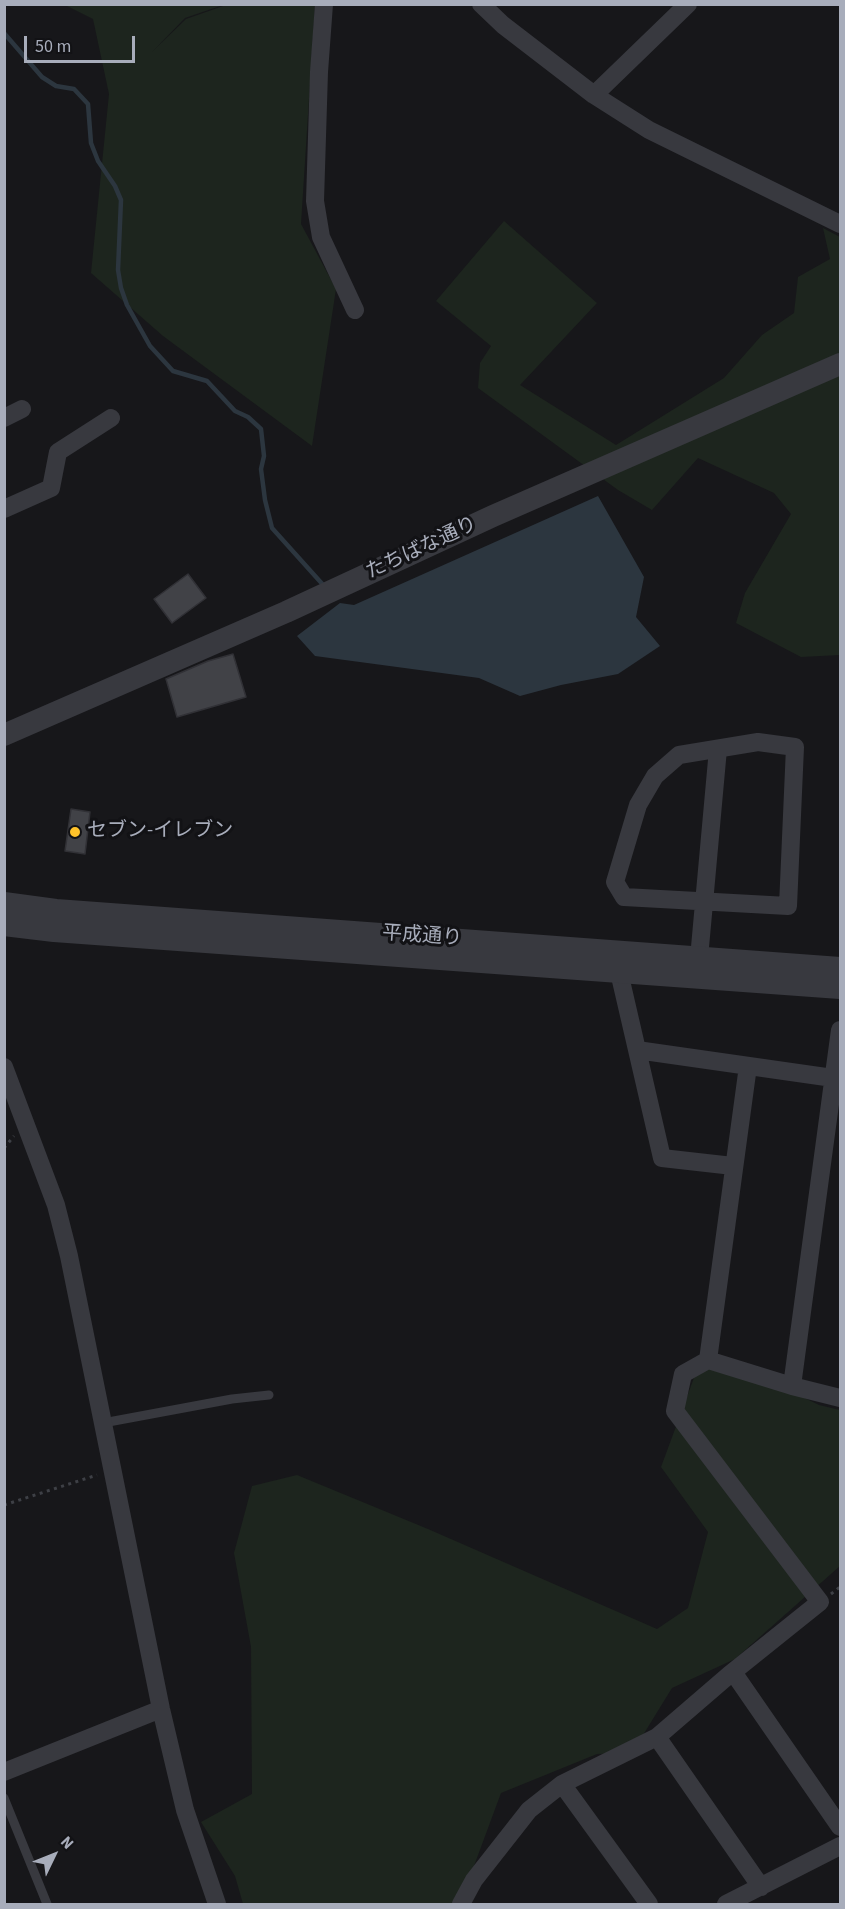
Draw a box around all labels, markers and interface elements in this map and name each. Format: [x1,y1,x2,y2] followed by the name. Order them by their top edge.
[27,24,138,62] scale bar
[35,34,71,59] text: 50 m
[363,513,481,585] street label: たちばな通り
[87,820,233,844] place label: セブン-イレブン
[68,825,82,839] marker: セブン-イレブン
[381,922,463,952] street label: 平成通り
[24,1825,84,1885] north arrow
[55,1831,79,1854] text: N

